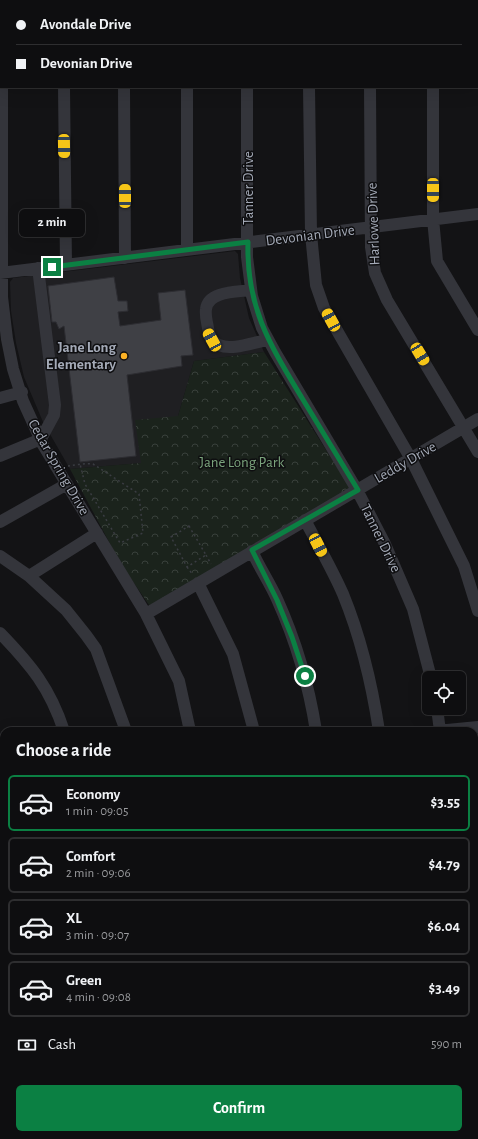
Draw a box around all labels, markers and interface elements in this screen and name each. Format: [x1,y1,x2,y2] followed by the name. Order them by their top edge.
[40,17,131,32] text: Avondale Drive
[40,56,132,71] text: Devonian Drive
[58,134,70,158] car
[241,151,256,225] street label: Tanner Drive
[427,178,439,202] car
[365,182,382,266] street label: Harlowe Drive
[119,184,131,208] car
[19,209,85,237] callout: 2 min
[38,216,66,229] text: 2 min
[265,223,355,248] street label: Devonian Drive
[43,258,61,276] route end
[320,307,342,333] car
[201,327,223,353] car
[46,340,116,372] place label: Jane Long Elementary
[409,341,431,367] car
[119,351,129,361] marker: Jane Long Elementary
[25,417,92,518] street label: Cedar Spring Drive
[372,439,439,486] street label: Leddy Drive
[200,455,285,470] park label: Jane Long Park
[358,502,404,575] street label: Tanner Drive
[307,532,329,558] car
[296,667,314,685] route start
[422,671,466,715] map controls
[422,671,466,715] button: locate
[16,742,111,760] text: Choose a ride
[18,785,54,821] icon: car
[66,787,120,802] text: Economy
[430,795,460,810] text: $3.55
[66,805,128,818] text: 1 min · 09:05
[18,847,54,883] icon: car
[66,849,115,864] text: Comfort
[429,857,460,872] text: $4.79
[66,867,131,880] text: 2 min · 09:06
[18,909,54,945] icon: car
[66,911,82,926] text: XL
[427,919,460,934] text: $6.04
[66,929,129,942] text: 3 min · 09:07
[18,971,54,1007] icon: car
[66,973,102,988] text: Green
[429,981,460,996] text: $3.49
[66,991,131,1004] text: 4 min · 09:08
[16,1034,38,1056] icon: cash
[48,1037,76,1052] text: Cash
[431,1038,462,1051] text: 590 m
[16,1085,462,1131] button: Confirm

